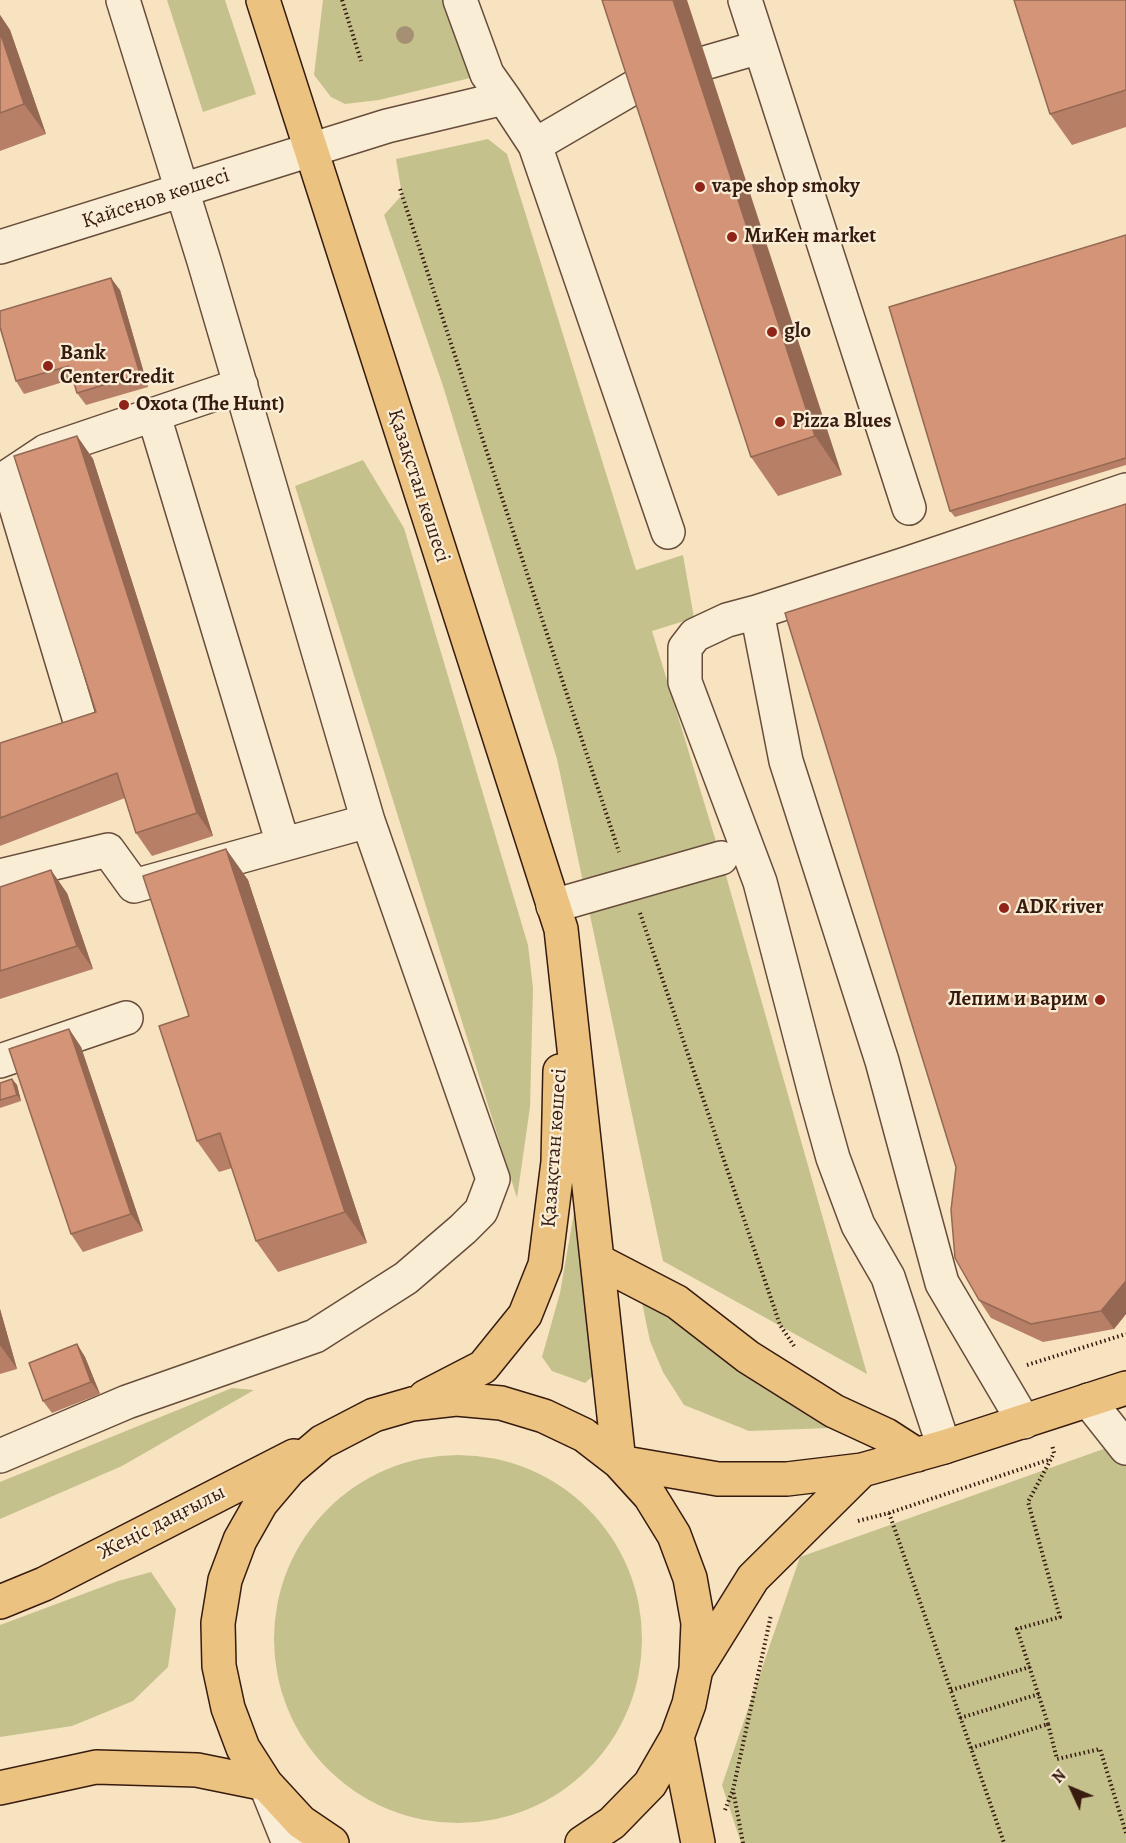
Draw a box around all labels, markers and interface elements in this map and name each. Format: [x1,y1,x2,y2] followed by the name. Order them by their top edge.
[79,163,233,235] street label: Қайсенов көшесі
[712,174,860,200] place label: vape shop smoky
[693,180,707,194] marker: vape shop smoky
[744,224,876,250] place label: МиКен market
[725,230,739,244] marker: МиКен market
[784,319,811,345] place label: glo
[765,325,779,339] marker: glo
[60,341,175,391] place label: Bank CenterCredit
[41,359,55,373] marker: Bank CenterCredit
[136,392,285,418] place label: Oxota (The Hunt)
[117,398,131,412] marker: Oxota (The Hunt)
[381,406,455,566] street label: Қазақстан көшесі
[792,409,892,435] place label: Pizza Blues
[773,415,787,429] marker: Pizza Blues
[1016,895,1104,921] place label: ADK river
[997,901,1011,915] marker: ADK river
[948,987,1088,1013] place label: Лепим и варим
[1093,993,1107,1007] marker: Лепим и варим
[537,1067,573,1229] street label: Қазақстан көшесі
[94,1480,230,1566] street label: Жеңіс даңғылы
[1042,1759,1102,1819] north arrow
[1047,1765,1071,1788] text: N

